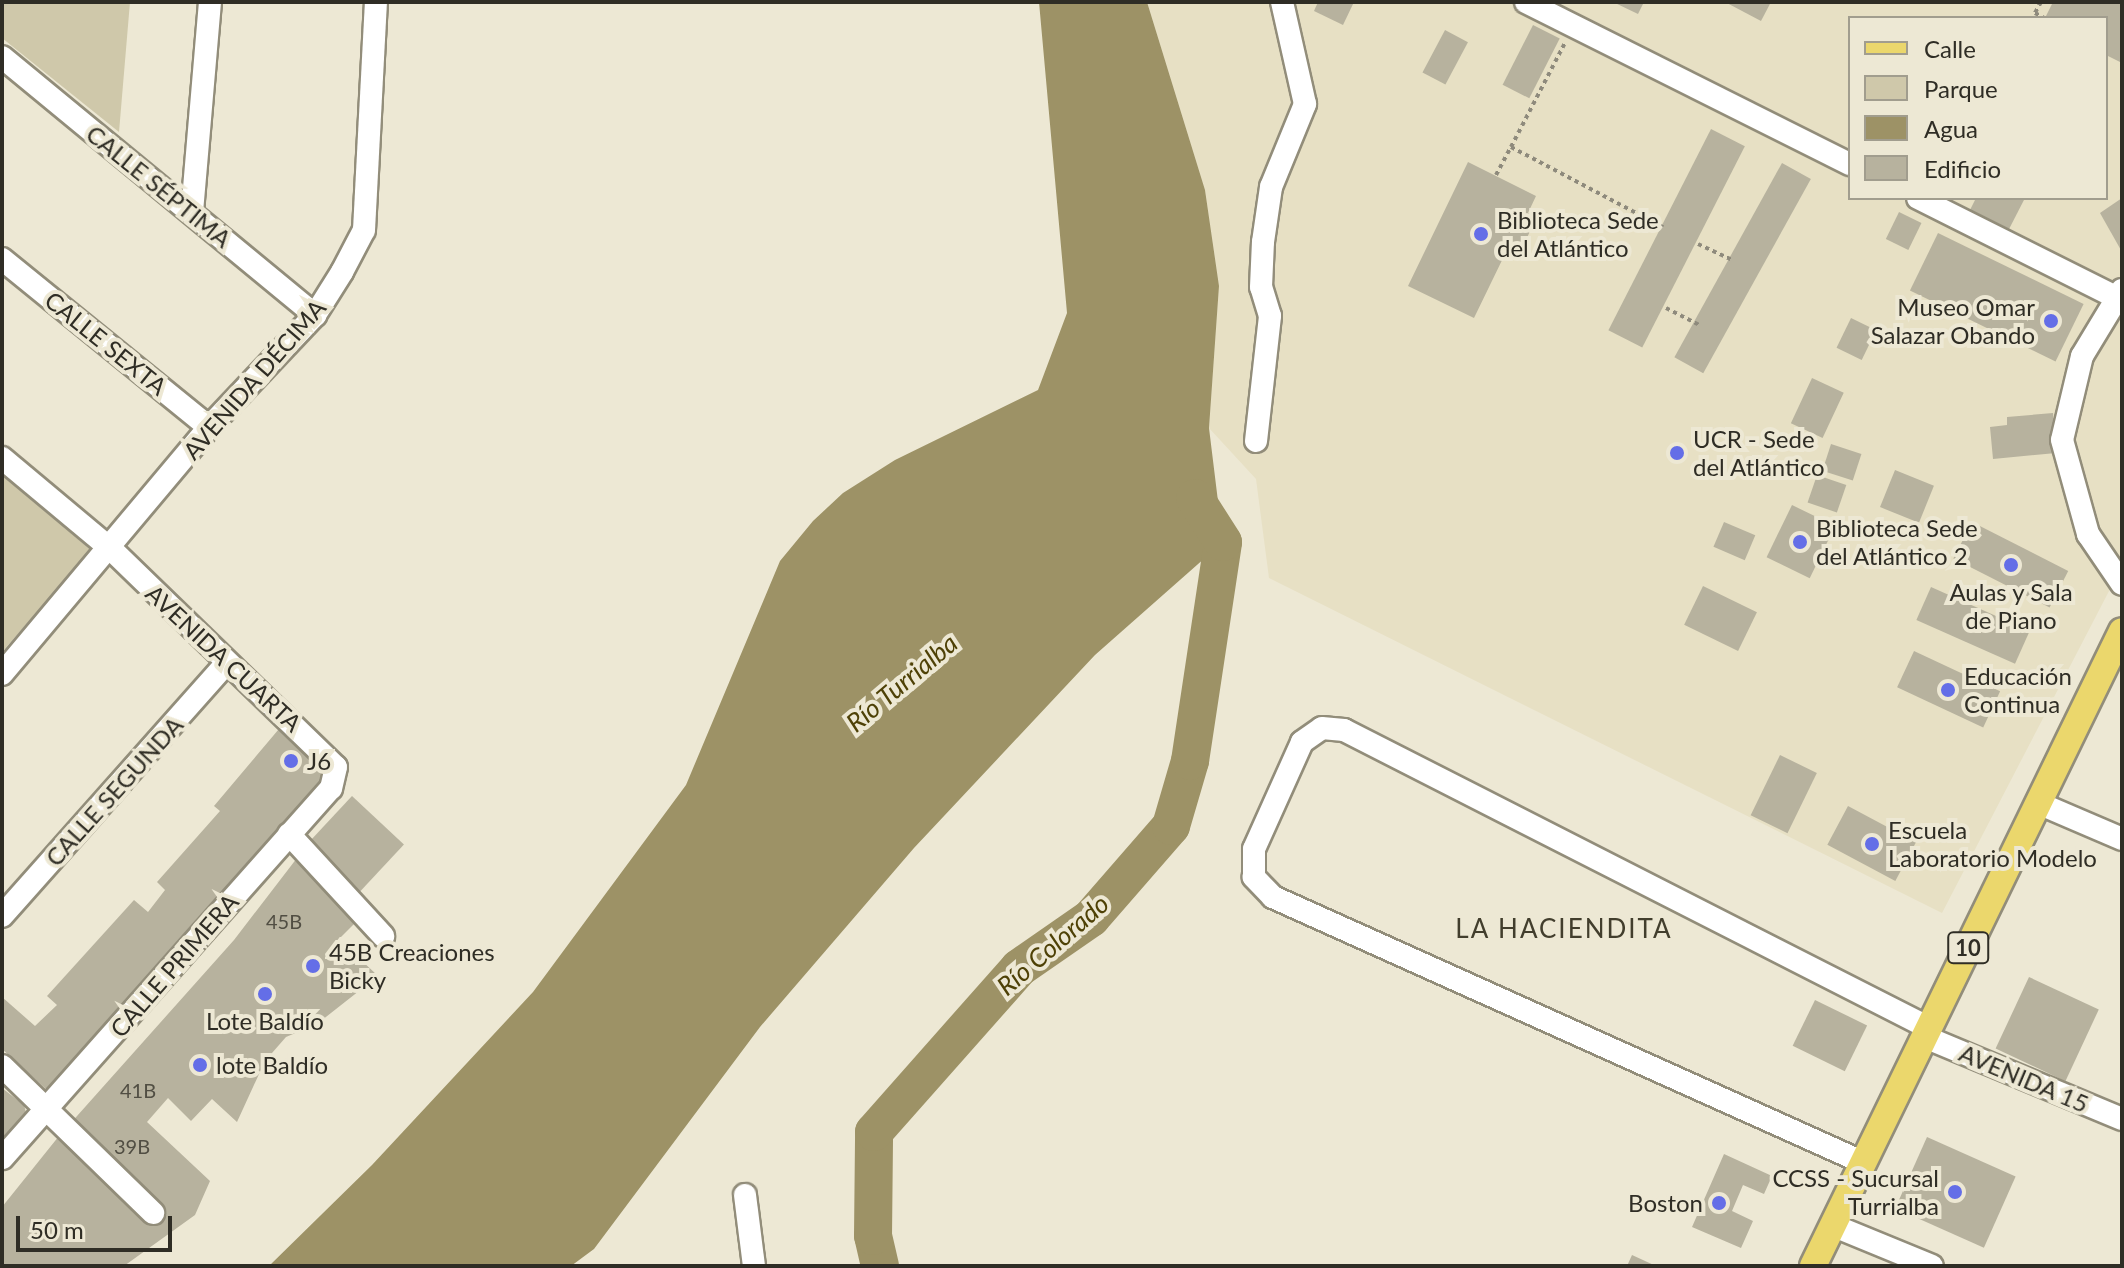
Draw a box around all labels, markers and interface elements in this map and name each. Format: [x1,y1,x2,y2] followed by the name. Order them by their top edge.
[1848,16,2108,200] legend
[1924,34,1976,63] text: Calle
[1924,74,1998,103] text: Parque
[1924,114,1978,143] text: Agua
[81,119,237,253] street label: CALLE SÉPTIMA
[1924,154,2001,183] text: Edificio
[1497,206,1659,262] place label: Biblioteca Sede del Atlántico
[1472,225,1490,243] marker: Biblioteca Sede del Atlántico
[39,285,173,401] street label: CALLE SEXTA
[176,293,332,465] street label: AVENIDA DÉCIMA
[1870,293,2035,349] place label: Museo Omar Salazar Obando
[2042,312,2060,330] marker: Museo Omar Salazar Obando
[1693,425,1826,481] place label: UCR - Sede del Atlántico
[1668,444,1686,462] marker: UCR - Sede del Atlántico
[1816,514,1978,570] place label: Biblioteca Sede del Atlántico 2
[1791,533,1809,551] marker: Biblioteca Sede del Atlántico 2
[2002,556,2020,574] marker: Aulas y Sala de Piano
[140,578,308,738] street label: AVENIDA CUARTA
[1949,578,2073,634] place label: Aulas y Sala de Piano
[840,627,964,739] water label: Río Turrialba
[1964,662,2072,718] place label: Educación Continua
[1939,681,1957,699] marker: Educación Continua
[39,710,189,872] street label: CALLE SEGUNDA
[307,747,331,775] place label: J6
[282,752,300,770] marker: J6
[1888,816,2097,872] place label: Escuela Laboratorio Modelo
[1863,835,1881,853] marker: Escuela Laboratorio Modelo
[104,887,244,1043] street label: CALLE PRIMERA
[991,888,1115,1002] water label: Río Colorado
[266,909,302,933] house number: 45B
[1455,913,1673,945] district label: LA HACIENDITA
[1946,930,1990,966] road number: 10
[329,938,495,994] place label: 45B Creaciones Bicky
[304,957,322,975] marker: 45B Creaciones Bicky
[256,985,274,1003] marker: Lote Baldío
[206,1007,324,1035] place label: Lote Baldío
[1955,1038,2093,1118] street label: AVENIDA 15
[216,1051,328,1079] place label: lote Baldío
[191,1056,209,1074] marker: lote Baldío
[120,1078,156,1102] house number: 41B
[114,1134,150,1158] house number: 39B
[1772,1164,1939,1220] place label: CCSS - Sucursal Turrialba
[1946,1183,1964,1201] marker: CCSS - Sucursal Turrialba
[1628,1189,1703,1217] place label: Boston
[1710,1194,1728,1212] marker: Boston
[20,1200,176,1250] scale bar
[30,1215,84,1244] text: 50 m

